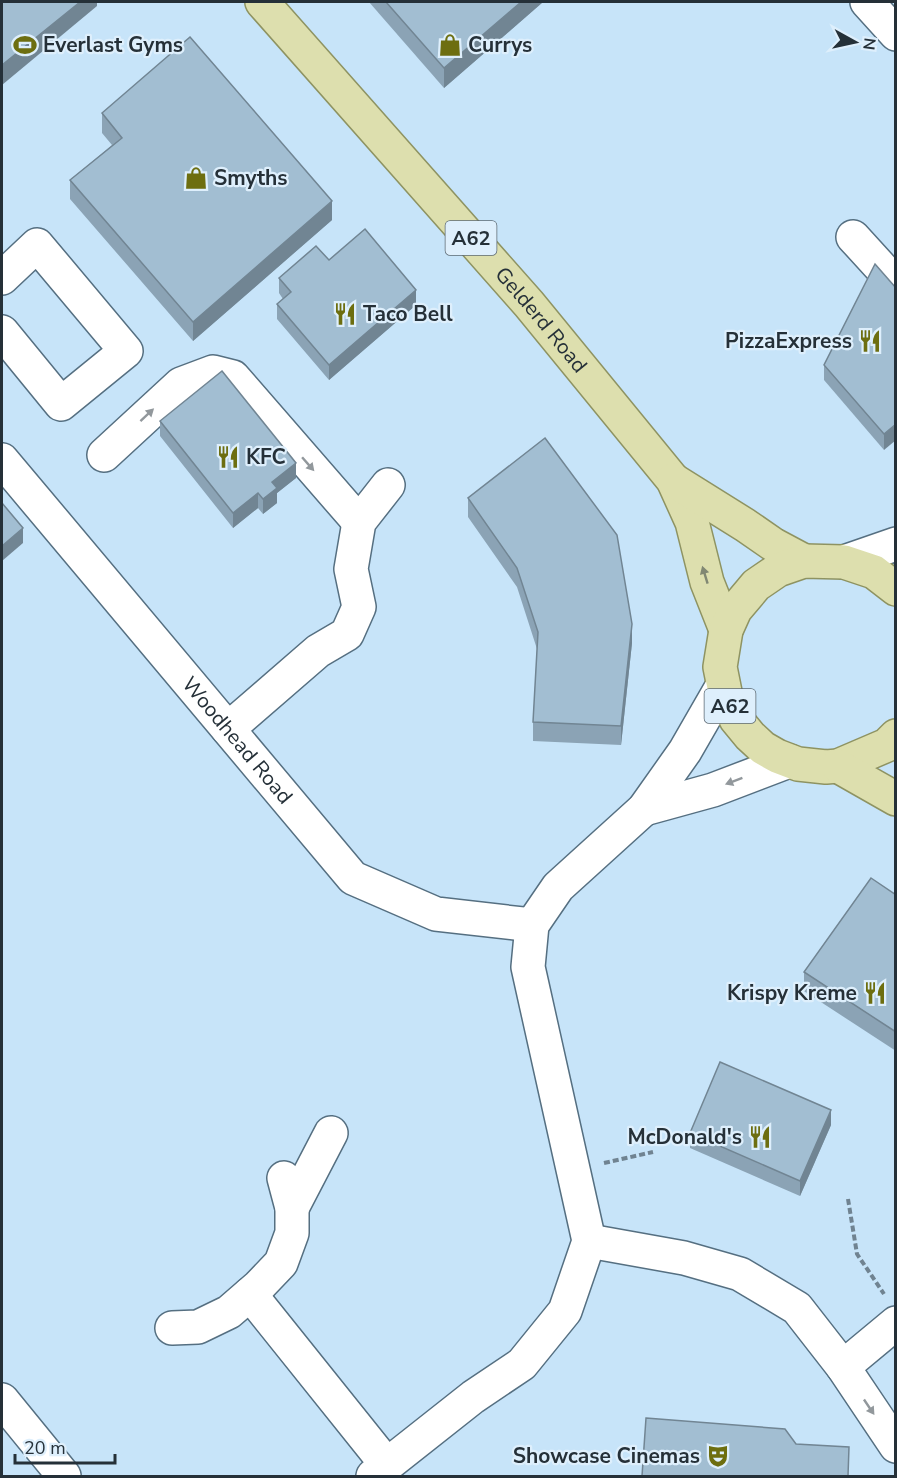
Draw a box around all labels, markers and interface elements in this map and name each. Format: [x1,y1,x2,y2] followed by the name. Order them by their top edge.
[825,12,885,72] north arrow
[43,31,183,59] place label: Everlast Gyms
[468,31,532,59] place label: Currys
[12,32,38,58] sports icon: Everlast Gyms
[437,32,463,58] shop icon: Currys
[857,36,881,51] text: N
[214,164,288,192] place label: Smyths
[183,165,209,191] shop icon: Smyths
[446,221,496,255] road number: A62
[489,261,594,379] street label: Gelderd Road
[363,300,453,328] place label: Taco Bell
[332,301,358,327] restaurant icon: Taco Bell
[725,327,852,355] place label: PizzaExpress
[857,328,883,354] restaurant icon: PizzaExpress
[140,409,154,423] one-way arrow
[246,443,286,471] place label: KFC
[215,444,241,470] restaurant icon: KFC
[301,456,314,471] one-way arrow
[700,566,709,584] one-way arrow
[176,671,299,810] street label: Woodhead Road
[704,689,756,723] road number: A62
[725,776,743,786] one-way arrow
[727,979,857,1007] place label: Krispy Kreme
[862,980,888,1006] restaurant icon: Krispy Kreme
[627,1123,742,1151] place label: McDonald's
[747,1124,773,1150] restaurant icon: McDonald's
[863,1398,875,1414] one-way arrow
[15,1427,116,1465] scale bar
[24,1436,66,1460] text: 20 m
[513,1442,700,1470] place label: Showcase Cinemas
[705,1443,731,1469] theatre icon: Showcase Cinemas

